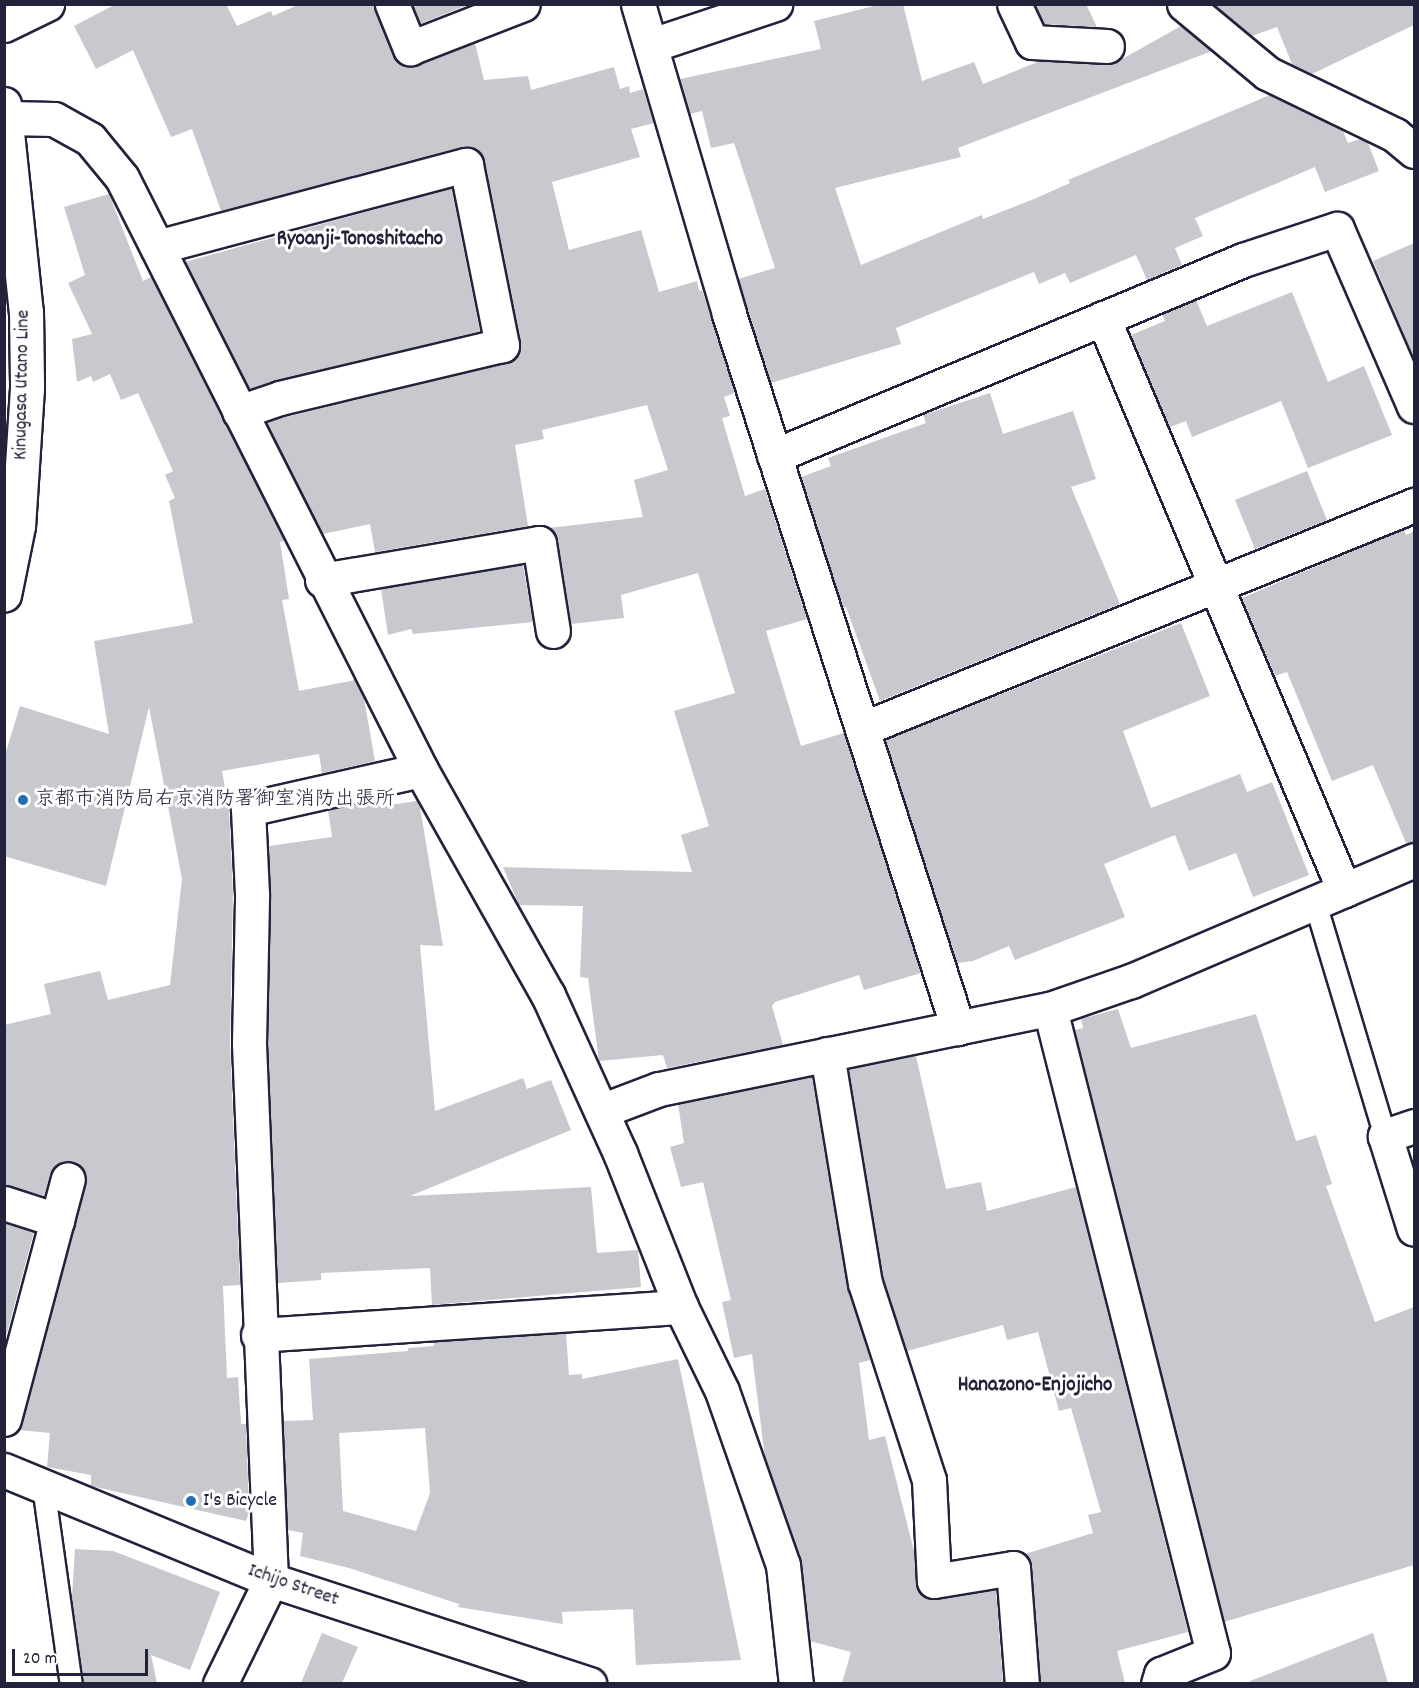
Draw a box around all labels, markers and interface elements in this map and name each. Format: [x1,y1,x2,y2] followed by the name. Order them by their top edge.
[277,227,443,253] district label: Ryoanji-Tonoshitacho
[10,310,36,460] street label: Kinugasa Utano Line
[35,788,395,812] place label: 京都市消防局右京消防署御室消防出張所
[16,793,30,807] marker: 京都市消防局右京消防署御室消防出張所
[958,1373,1112,1399] district label: Hanazono-Enjojicho
[203,1489,277,1513] place label: I's Bicycle
[184,1494,198,1508] marker: I's Bicycle
[244,1559,342,1613] street label: Ichijo Street
[15,1637,152,1675] scale bar
[23,1647,57,1672] text: 20 m

